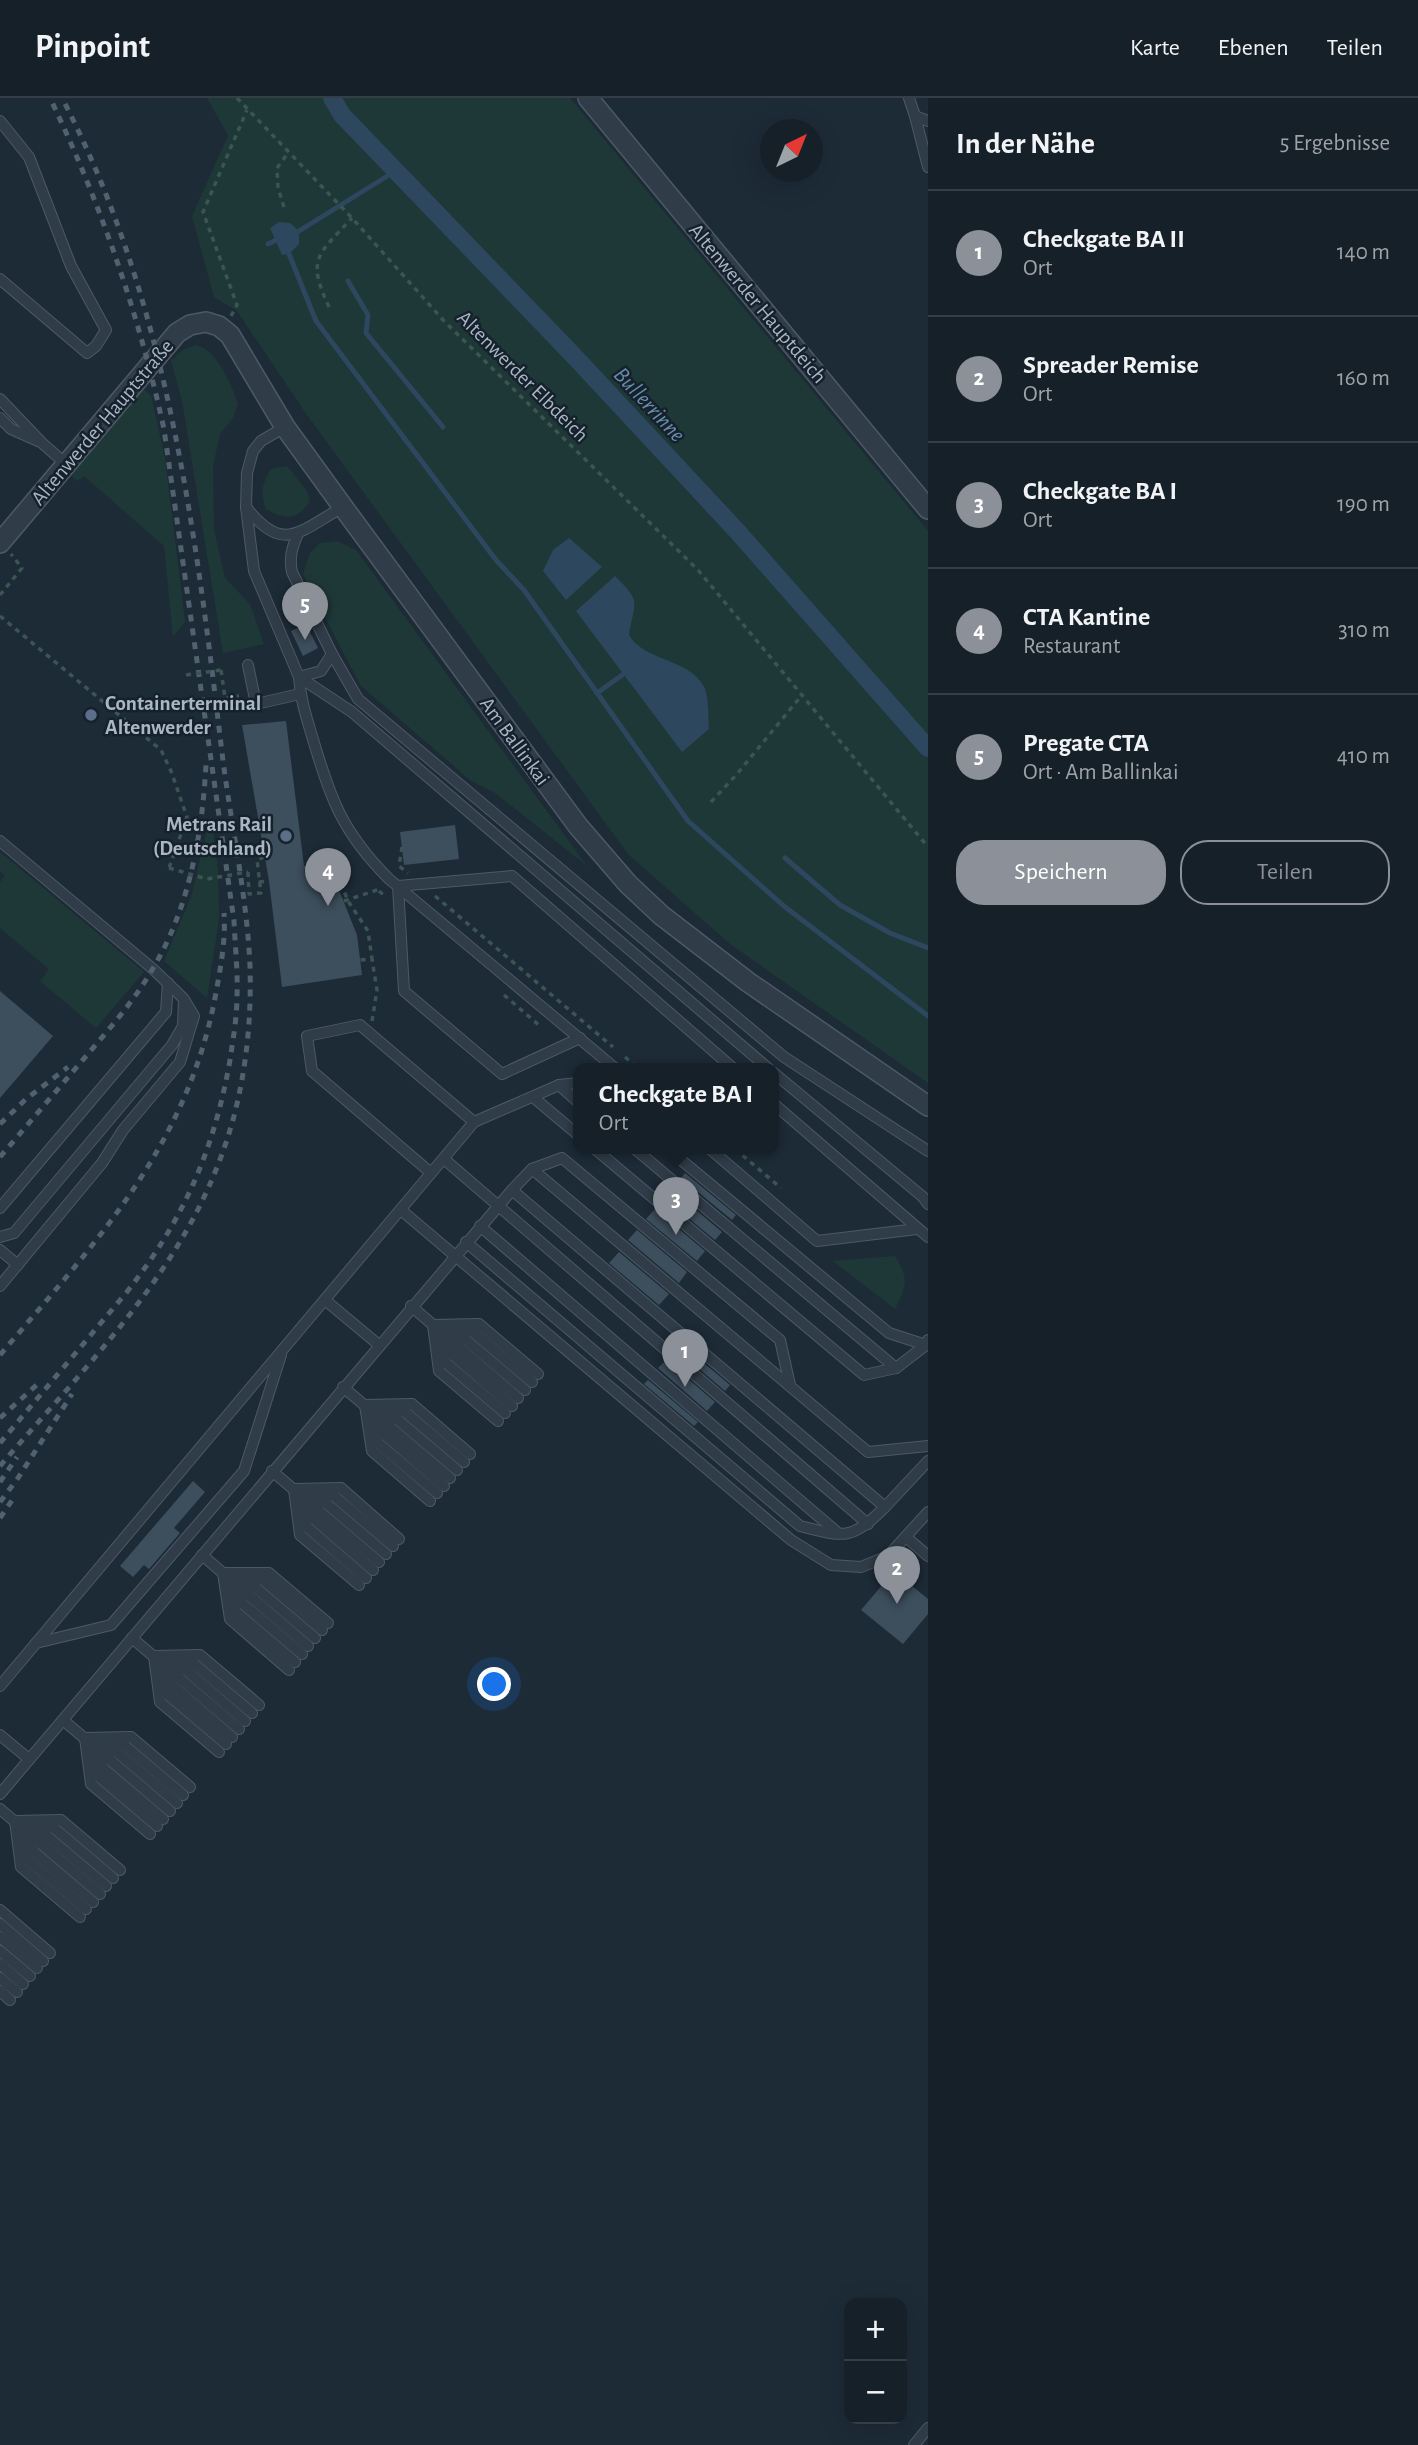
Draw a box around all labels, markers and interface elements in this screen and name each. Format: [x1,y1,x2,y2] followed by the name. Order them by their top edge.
[35,31,150,64] text: Pinpoint
[1130,36,1180,60] text: Karte
[1218,36,1289,60] text: Ebenen
[1327,36,1383,60] text: Teilen
[760,119,823,182] north arrow
[956,129,1095,159] text: In der Nähe
[1280,132,1390,155] text: 5 Ergebnisse
[685,220,830,387] street label: Altenwerder Hauptdeich
[1023,226,1185,252] text: Checkgate BA II
[975,241,983,264] text: 1
[1337,241,1390,264] text: 140 m
[1023,257,1052,280] text: Ort
[453,307,592,446] street label: Altenwerder Elbdeich
[27,336,178,509] street label: Altenwerder Hauptstraße
[1023,352,1199,378] text: Spreader Remise
[609,363,689,447] water label: Bullerrinne
[974,367,984,390] text: 2
[1337,367,1390,390] text: 160 m
[1023,383,1052,406] text: Ort
[1023,478,1177,504] text: Checkgate BA I
[974,493,984,516] text: 3
[1337,493,1390,516] text: 190 m
[1023,509,1052,532] text: Ort
[282,582,328,640] pin: 5
[1023,604,1150,630] text: CTA Kantine
[973,619,985,642] text: 4
[1338,619,1390,642] text: 310 m
[1023,635,1120,658] text: Restaurant
[105,693,261,738] place label: Containerterminal Altenwerder
[476,693,553,789] street label: Am Ballinkai
[83,707,99,723] marker: Containerterminal Altenwerder
[1023,730,1149,756] text: Pregate CTA
[974,745,984,768] text: 5
[1337,745,1390,768] text: 410 m
[1023,761,1178,784] text: Ort · Am Ballinkai
[153,814,272,859] place label: Metrans Rail (Deutschland)
[278,828,294,844] marker: Metrans Rail (Deutschland)
[956,840,1166,905] button: Speichern
[1180,840,1390,905] button: Teilen
[305,848,351,906] pin: 4
[573,1063,779,1154] popup
[599,1081,753,1107] text: Checkgate BA I
[599,1112,628,1135] text: Ort
[653,1177,699,1235] pin: 3
[662,1329,708,1387] pin: 1
[874,1546,920,1604] pin: 2
[477,1667,511,1701] your location
[844,2298,907,2424] map controls
[844,2298,907,2361] button: +
[844,2361,907,2424] button: −

